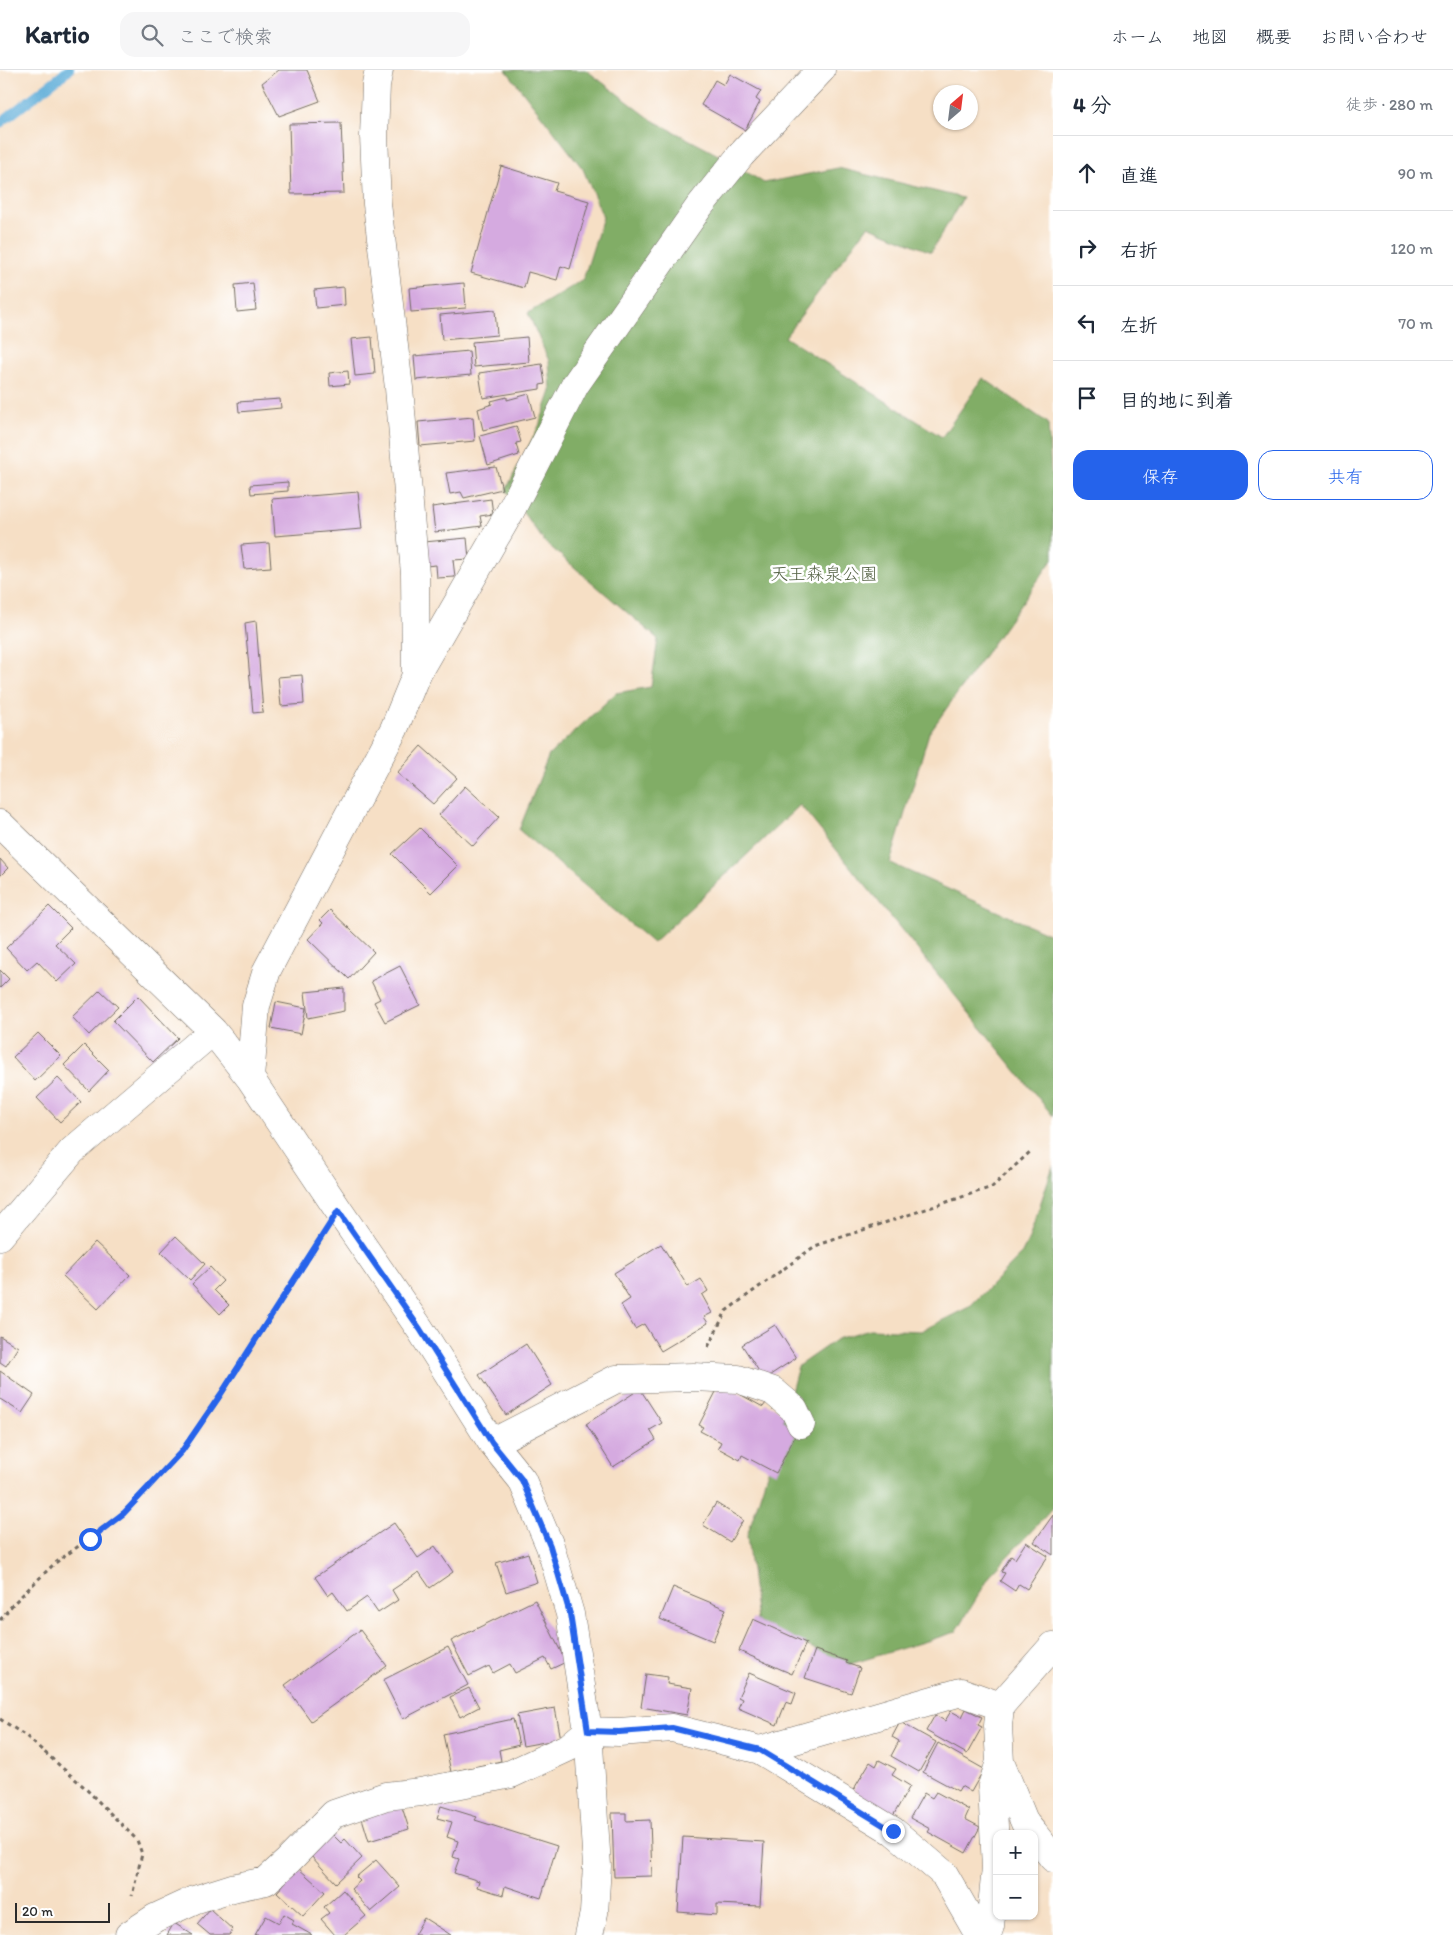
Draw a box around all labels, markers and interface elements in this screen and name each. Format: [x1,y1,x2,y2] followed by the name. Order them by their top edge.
[120,12,470,57] search box
[25,20,90,49] text: Kartio
[138,21,166,49] icon: search
[178,25,273,48] text: ここで検索
[1111,26,1164,48] text: ホーム
[1192,26,1228,48] text: 地図
[1256,26,1292,48] text: 概要
[1320,26,1428,48] text: お問い合わせ
[933,85,978,130] north arrow
[1073,92,1111,117] text: 4 分
[1346,95,1433,114] text: 徒歩 · 280 m
[1073,159,1101,187] icon: ahead
[1120,164,1158,187] text: 直進
[1398,164,1433,183] text: 90 m
[1073,234,1101,262] icon: right
[1120,239,1158,262] text: 右折
[1390,239,1433,258] text: 120 m
[1073,309,1101,337] icon: left
[1120,314,1158,337] text: 左折
[1398,314,1433,333] text: 70 m
[1073,384,1101,412] icon: arrive
[1120,389,1234,412] text: 目的地に到着
[1073,450,1248,500] button: 保存
[1258,450,1433,500] button: 共有
[770,563,878,585] park label: 天王森泉公園
[79,1528,102,1551] route start
[882,1820,905,1843] route end
[993,1830,1038,1920] map controls
[993,1830,1038,1875] button: +
[993,1875,1038,1920] button: −
[15,1900,110,1923] scale bar
[22,1903,53,1920] text: 20 m

